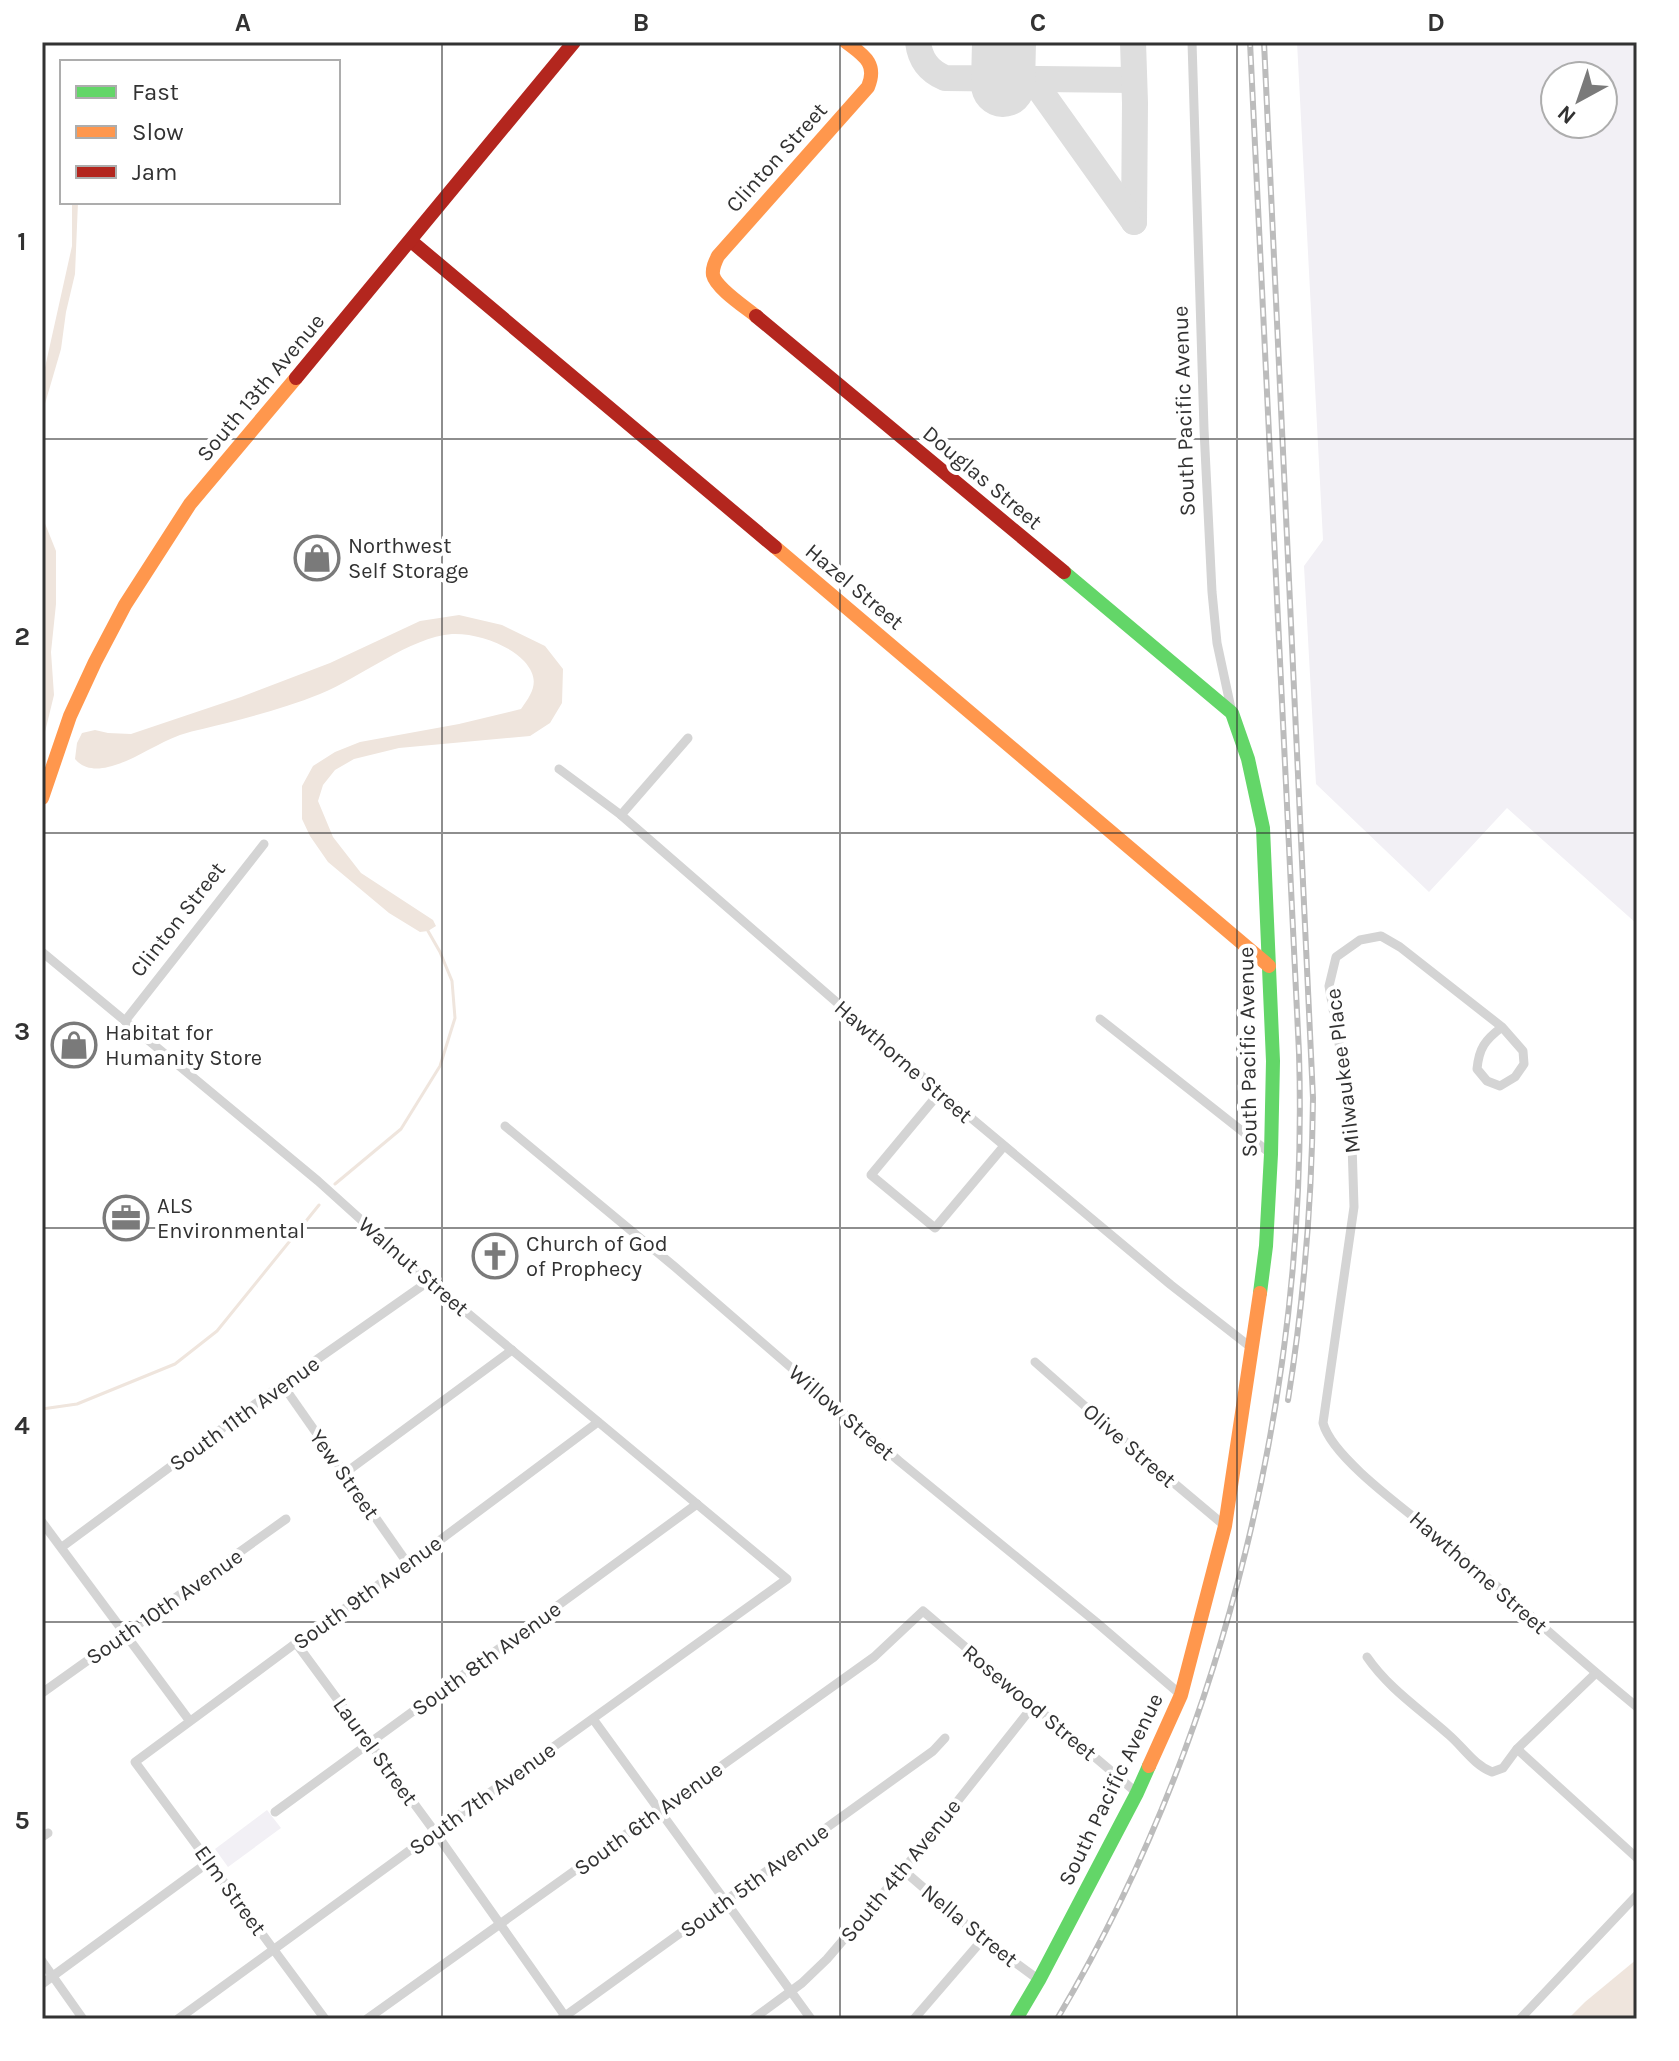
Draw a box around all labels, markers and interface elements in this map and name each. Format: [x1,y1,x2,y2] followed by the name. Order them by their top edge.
[235,7,251,38] text: A
[633,7,649,38] text: B
[1030,7,1046,38] text: C
[1427,7,1445,38] text: D
[60,60,340,204] legend
[1539,60,1619,140] north arrow
[132,78,179,106] text: Fast
[721,97,833,218] street label: Clinton Street
[1552,100,1581,130] text: N
[132,118,184,146] text: Slow
[132,158,177,186] text: Jam
[17,226,27,257] text: 1
[1167,305,1201,517] street label: South Pacific Avenue
[191,308,330,467] street label: South 13th Avenue
[917,420,1047,535] street label: Douglas Street
[348,533,469,584] place label: Northwest Self Storage
[293,534,341,582] shop icon: Northwest Self Storage
[800,538,909,635] street label: Hazel Street
[14,621,30,652] text: 2
[125,857,231,982] street label: Clinton Street
[1233,946,1263,1158] street label: South Pacific Avenue
[1320,987,1366,1155] street label: Milwaukee Place
[829,995,978,1129] street label: Hawthorne Street
[14,1016,30,1047] text: 3
[105,1020,262,1071] place label: Habitat for Humanity Store
[50,1021,98,1069] shop icon: Habitat for Humanity Store
[157,1193,305,1244] place label: ALS Environmental
[102,1194,150,1242] office icon: ALS Environmental
[353,1212,474,1322] street label: Walnut Street
[526,1231,668,1282] place label: Church of God of Prophecy
[471,1232,519,1280] church icon: Church of God of Prophecy
[164,1351,325,1477] street label: South 11th Avenue
[783,1360,900,1466] street label: Willow Street
[1077,1398,1181,1493] street label: Olive Street
[14,1410,30,1441] text: 4
[304,1425,385,1524] street label: Yew Street
[1404,1506,1553,1640] street label: Hawthorne Street
[288,1530,447,1655] street label: South 9th Avenue
[81,1543,248,1671] street label: South 10th Avenue
[407,1596,566,1722] street label: South 8th Avenue
[957,1639,1102,1766] street label: Rosewood Street
[1053,1689,1169,1890] street label: South Pacific Avenue
[327,1693,423,1811] street label: Laurel Street
[404,1737,561,1861] street label: South 7th Avenue
[569,1756,728,1881] street label: South 6th Avenue
[835,1794,967,1948] street label: South 4th Avenue
[14,1805,30,1836] text: 5
[675,1818,834,1943] street label: South 5th Avenue
[189,1841,271,1941] street label: Elm Street
[916,1879,1023,1973] street label: Nella Street

